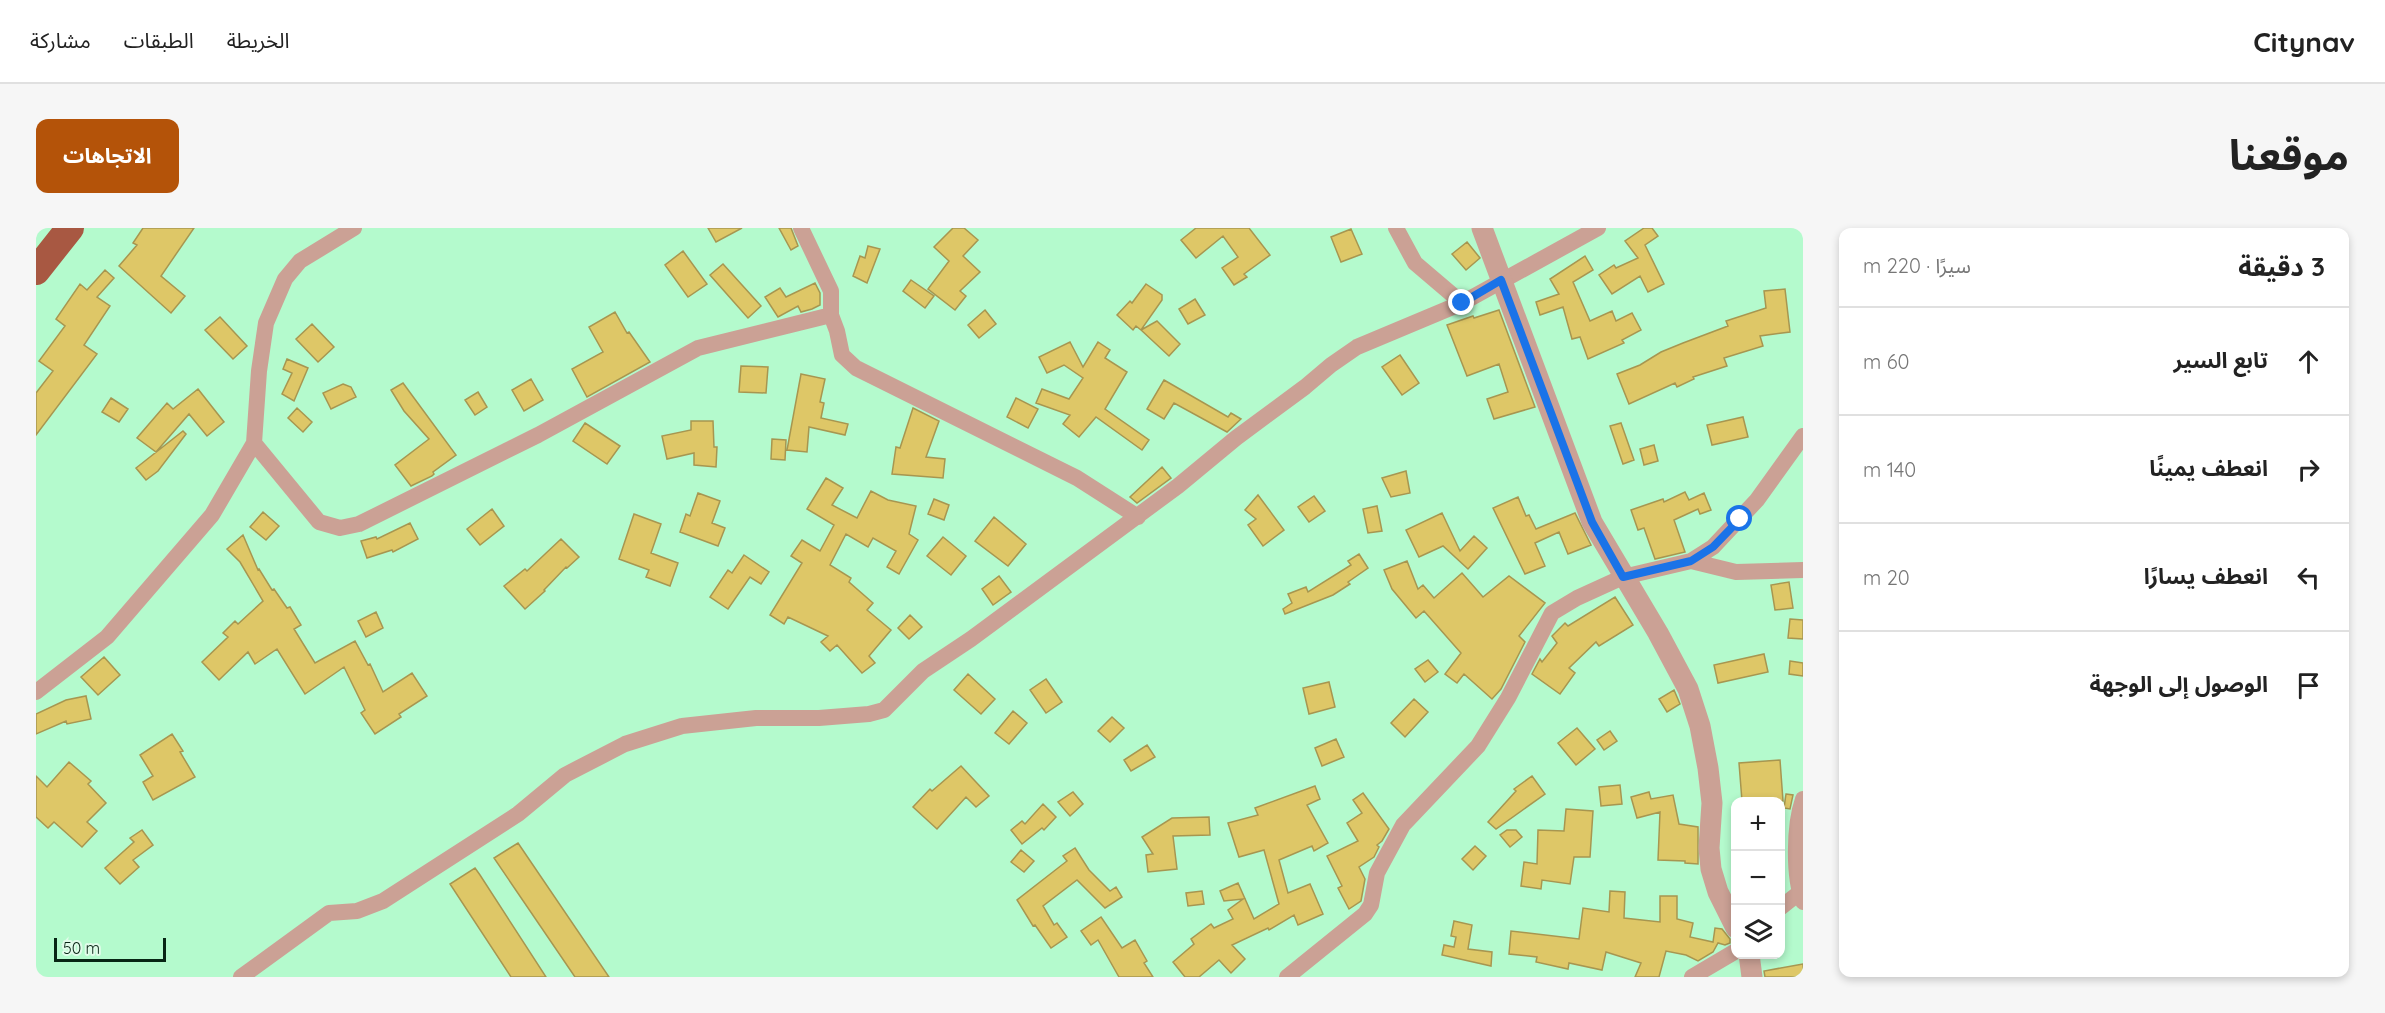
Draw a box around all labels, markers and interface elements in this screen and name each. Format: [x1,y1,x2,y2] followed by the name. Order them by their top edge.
[2253,24,2355,59] text: Citynav
[30,27,91,53] text: مشاركة
[124,27,194,53] text: الطبقات
[227,27,290,53] text: الخريطة
[36,119,179,193] button: الاتجاهات
[2229,128,2349,181] text: موقعنا
[2238,250,2325,283] text: 3 دقيقة
[1863,253,1971,278] text: سيرًا · 220 m
[1448,289,1474,315] route end
[2292,345,2325,378] icon: ahead
[2174,346,2268,374] text: تابع السير
[1863,349,1909,374] text: 60 m
[2292,453,2325,486] icon: right
[2149,454,2268,482] text: انعطف يمينًا
[1863,457,1916,482] text: 140 m
[1726,505,1752,531] route start
[2292,561,2325,594] icon: left
[2144,562,2268,590] text: انعطف يسارًا
[1863,565,1910,590] text: 20 m
[2292,669,2325,702] icon: arrive
[2090,670,2268,698] text: الوصول إلى الوجهة
[1731,797,1785,959] map controls
[1731,797,1785,851] button: +
[1731,851,1785,905] button: −
[1731,905,1785,959] button: layers
[54,935,166,962] scale bar
[63,938,100,958] text: 50 m

